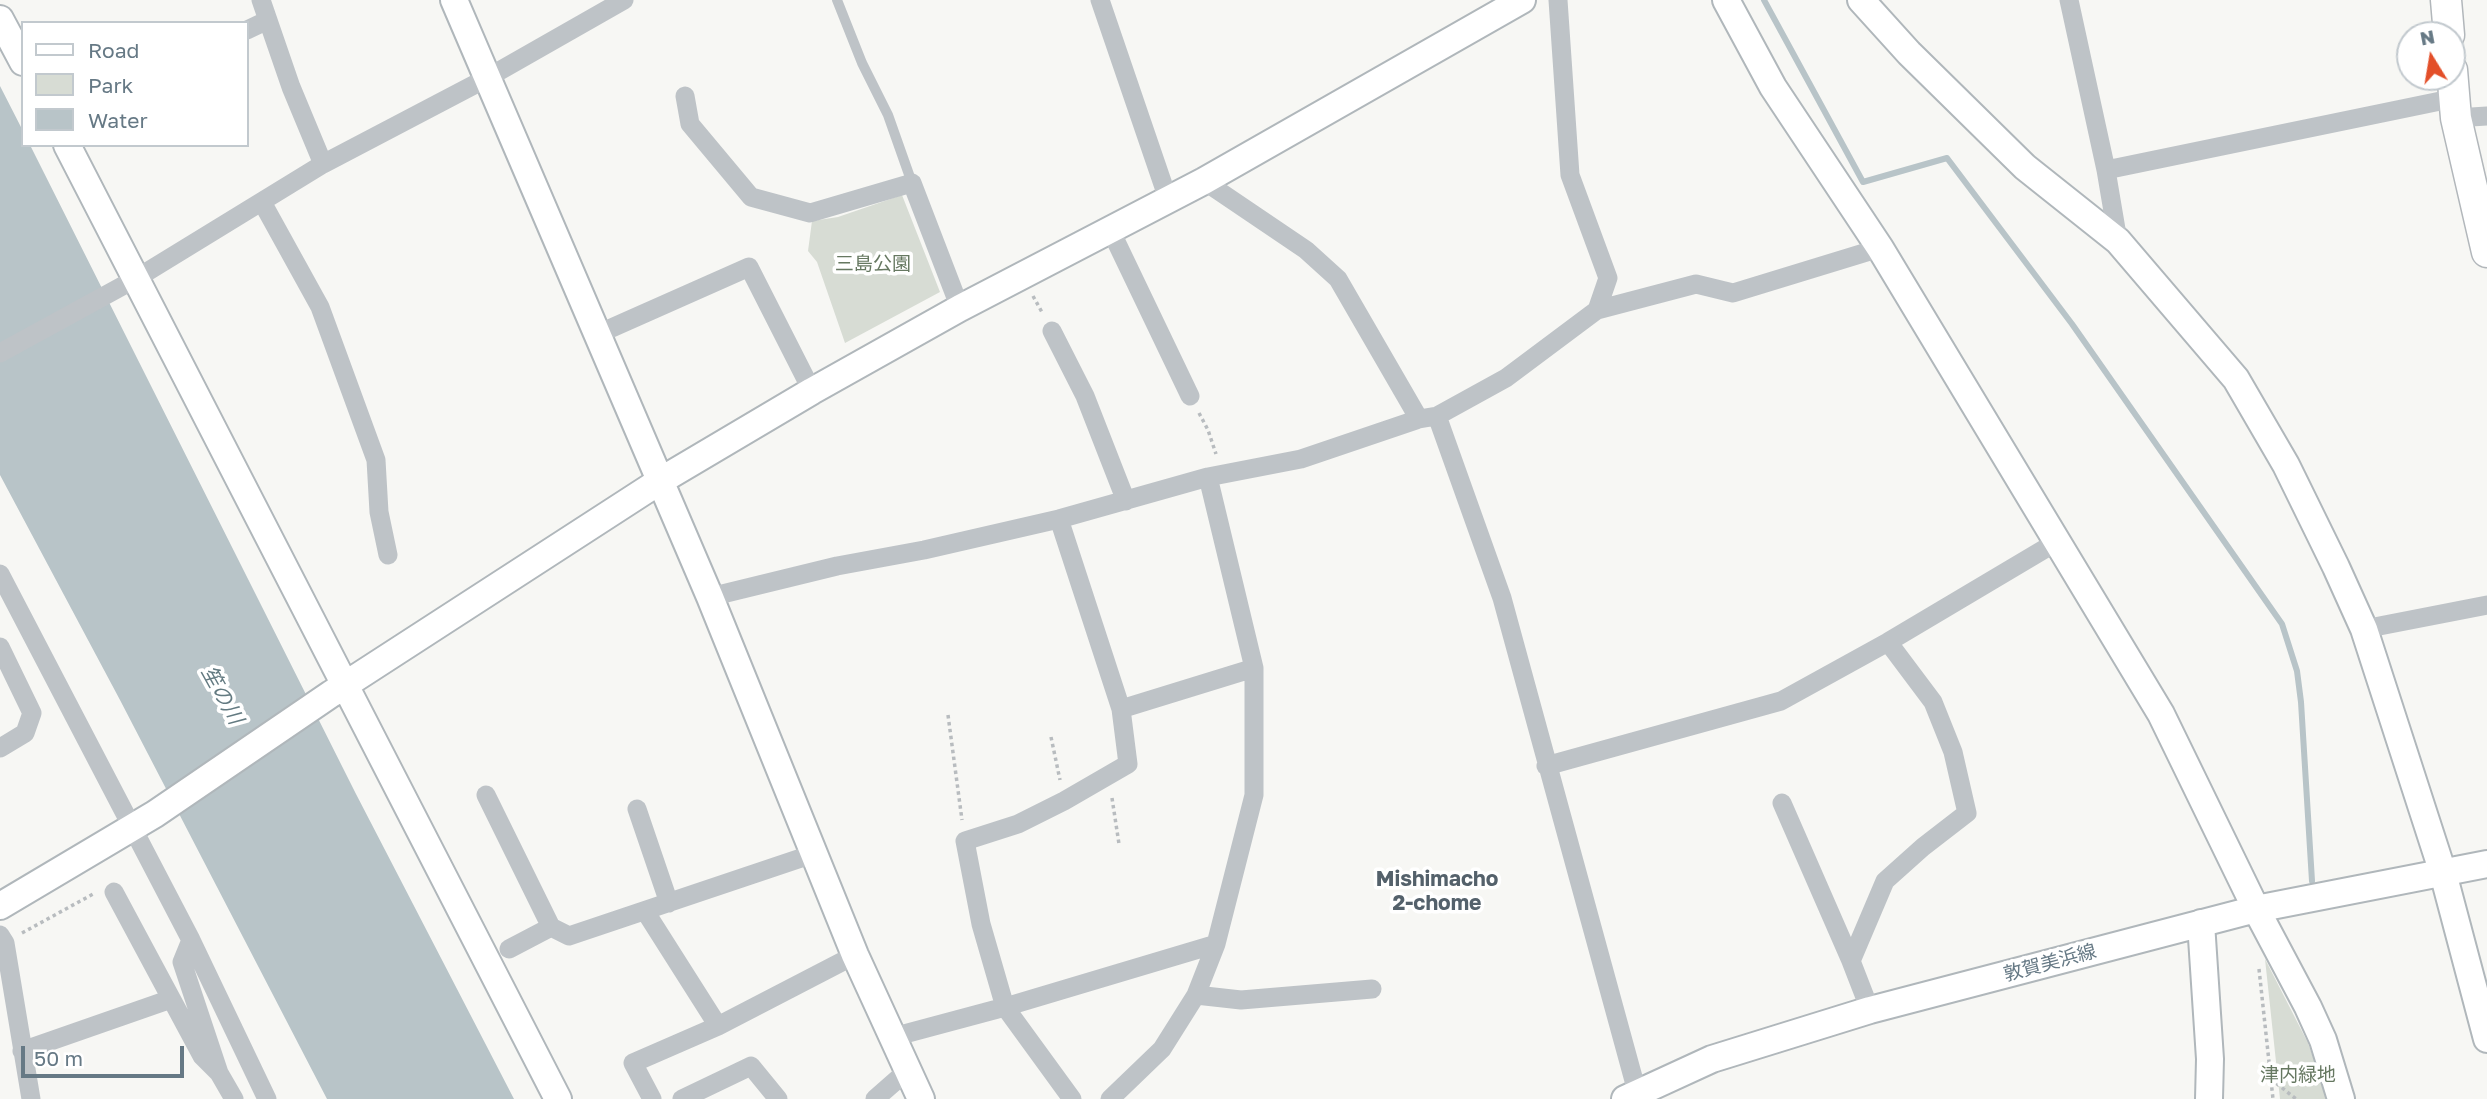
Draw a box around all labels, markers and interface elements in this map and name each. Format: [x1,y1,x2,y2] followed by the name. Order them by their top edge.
[21,21,248,147] legend
[2396,21,2466,91] north arrow
[2418,24,2437,50] text: N
[88,37,139,63] text: Road
[88,72,133,98] text: Park
[88,107,148,133] text: Water
[835,253,911,275] park label: 三島公園
[196,661,248,729] water label: 笙の川
[1376,866,1498,916] district label: Mishimacho 2-chome
[2001,940,2099,986] street label: 敦賀美浜線
[24,1032,187,1076] scale bar
[34,1045,83,1071] text: 50 m
[2260,1064,2336,1086] park label: 津内緑地

